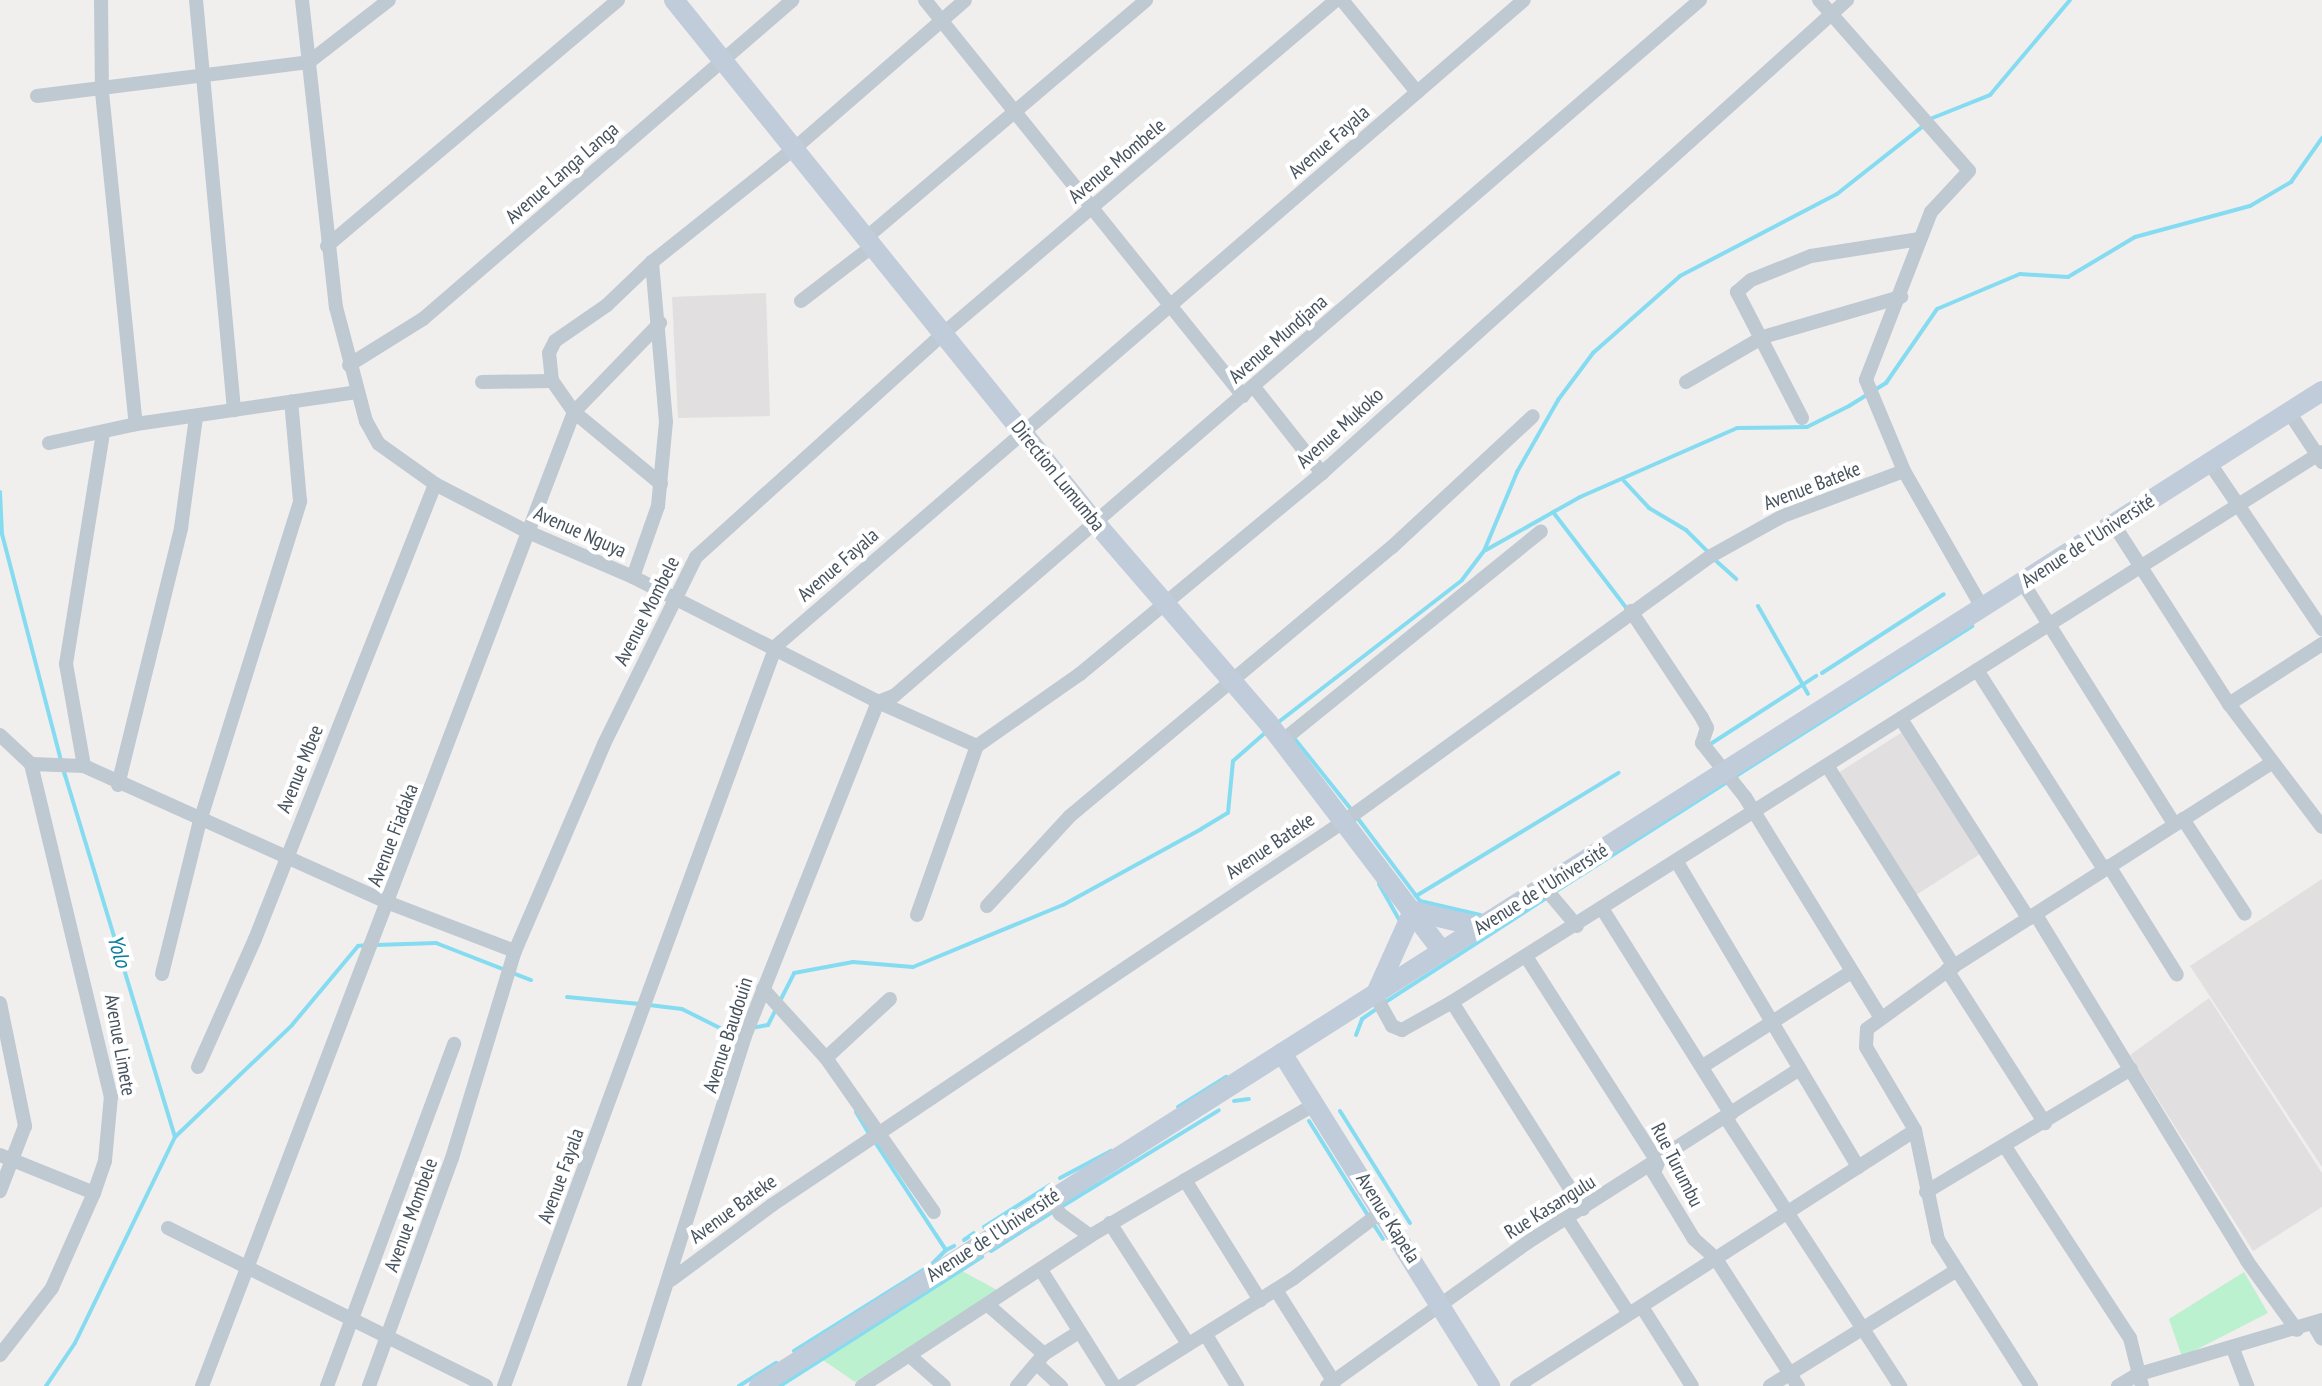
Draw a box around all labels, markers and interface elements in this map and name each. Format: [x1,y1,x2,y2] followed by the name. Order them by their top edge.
[1284,100,1374,184] street label: Avenue Fayala
[1064,114,1170,208] street label: Avenue Mombele
[501,117,623,229] street label: Avenue Langa Langa
[1224,290,1332,388] street label: Avenue Mundjana
[1292,383,1388,473] street label: Avenue Mukoko
[1006,416,1110,536] street label: Direction Lumumba
[1760,457,1864,515] street label: Avenue Bateke
[2017,489,2159,593] street label: Avenue de l’Université
[530,501,630,563] street label: Avenue Nguya
[793,523,883,607] street label: Avenue Fayala
[609,553,685,669] street label: Avenue Mombele
[272,722,328,816] street label: Avenue Mbee
[362,780,424,890] street label: Avenue Fiadaka
[1221,808,1319,884] street label: Avenue Bateke
[1470,838,1612,940] street label: Avenue de l’Université
[102,932,136,970] water label: Yolo
[698,974,758,1096] street label: Avenue Baudouin
[99,993,141,1097] street label: Avenue Limete
[1646,1119,1708,1211] street label: Rue Turumbu
[533,1125,589,1227] street label: Avenue Fayala
[379,1155,443,1275] street label: Avenue Mombele
[1351,1168,1425,1268] street label: Avenue Kapela
[685,1169,781,1249] street label: Avenue Bateke
[1500,1170,1600,1244] street label: Rue Kasangulu
[922,1183,1064,1287] street label: Avenue de l’Université

